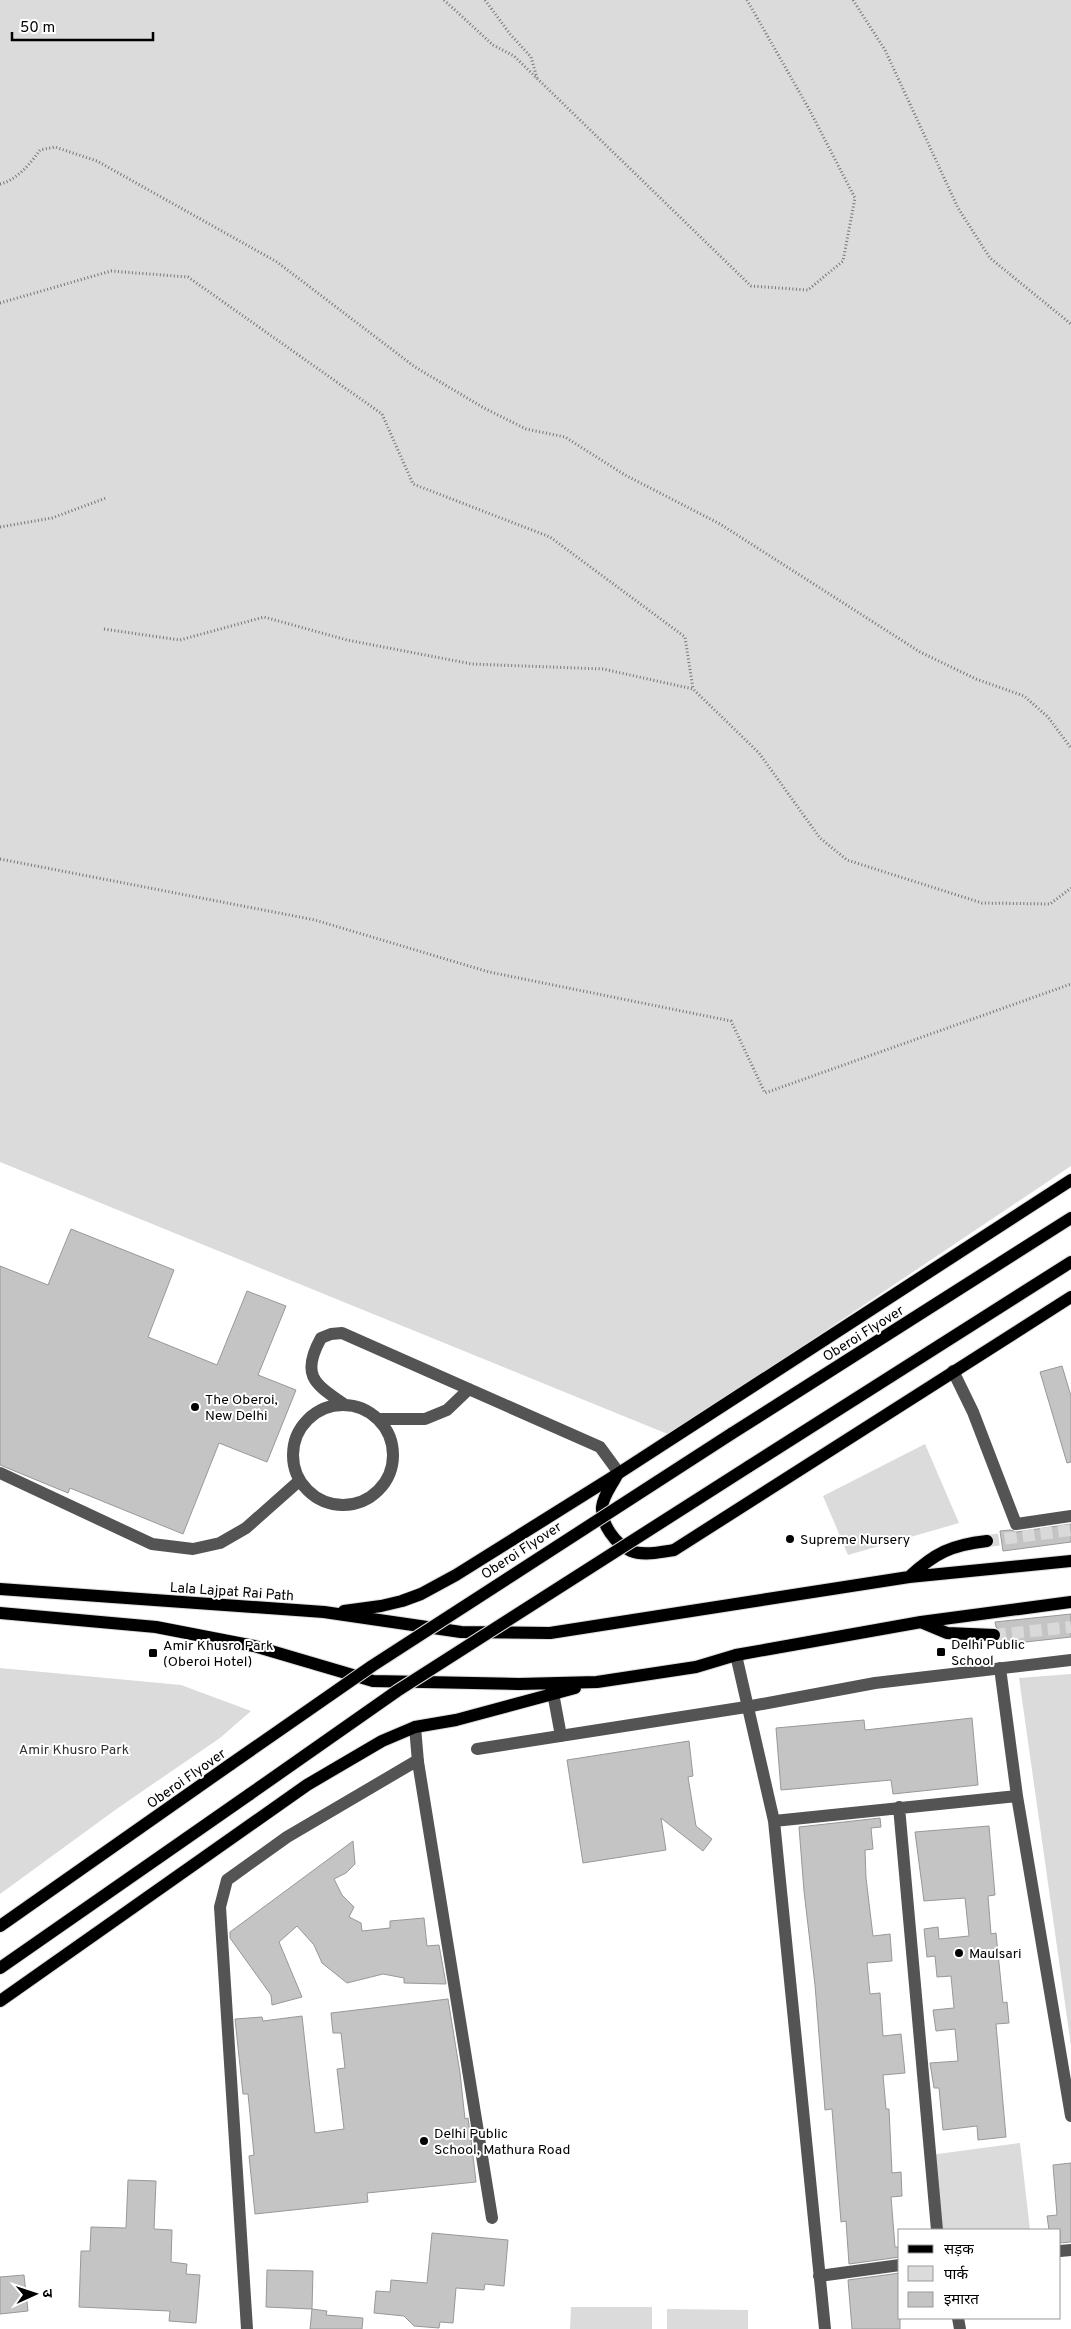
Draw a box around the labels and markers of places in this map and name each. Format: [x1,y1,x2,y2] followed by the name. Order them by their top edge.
[205,1392,278,1425] place label: The Oberoi, New Delhi
[189,1401,201,1413] marker: The Oberoi, New Delhi
[800,1532,910,1549] place label: Supreme Nursery
[784,1533,796,1545] marker: Supreme Nursery
[951,1637,1025,1670] place label: Delhi Public School
[163,1638,273,1671] place label: Amir Khusro Park (Oberoi Hotel)
[935,1646,947,1658] marker: Delhi Public School
[147,1647,159,1659] marker: Amir Khusro Park (Oberoi Hotel)
[969,1946,1022,1963] place label: Maulsari
[953,1947,965,1959] marker: Maulsari
[434,2126,570,2159] place label: Delhi Public School, Mathura Road
[418,2135,430,2147] marker: Delhi Public School, Mathura Road

